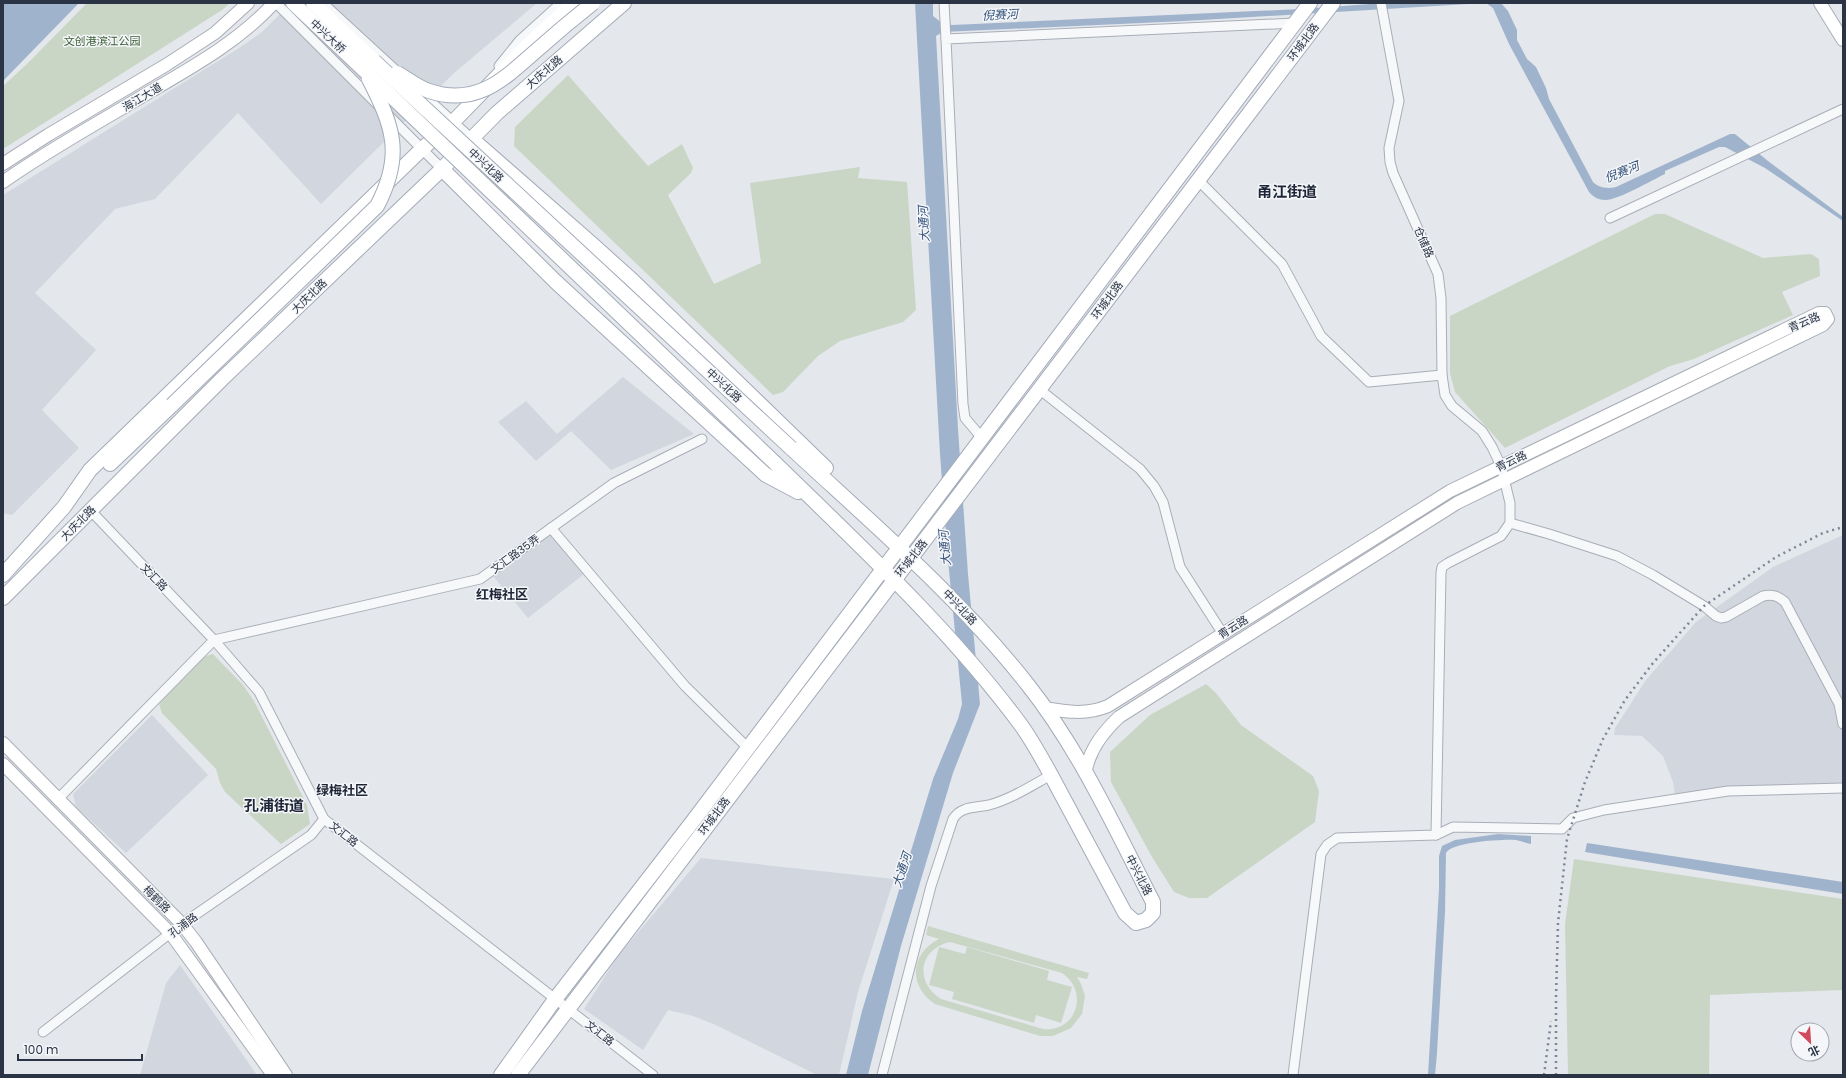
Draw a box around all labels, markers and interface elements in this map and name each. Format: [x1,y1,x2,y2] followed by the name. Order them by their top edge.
[982,5,1020,24] water label: 倪赛河
[306,15,350,57] street label: 中兴大桥
[1283,20,1323,64] street label: 环城北路
[64,33,141,49] park label: 文创港滨江公园
[522,52,566,92] street label: 大庆北路
[119,79,165,115] street label: 海江大道
[464,144,508,186] street label: 中兴北路
[1602,156,1644,186] water label: 倪赛河
[1257,181,1317,202] district label: 甬江街道
[914,204,933,242] water label: 大通河
[1410,224,1438,260] street label: 仓储路
[288,275,330,317] street label: 大庆北路
[1087,278,1127,322] street label: 环城北路
[1786,308,1822,336] street label: 青云路
[702,364,746,406] street label: 中兴北路
[1493,447,1529,475] street label: 青云路
[57,502,99,544] street label: 大庆北路
[934,527,955,567] water label: 大通河
[487,531,543,577] street label: 文汇路35弄
[891,536,931,580] street label: 环城北路
[137,560,171,594] street label: 文汇路
[476,585,528,604] district label: 红梅社区
[939,585,981,629] street label: 中兴北路
[1215,611,1251,643] street label: 青云路
[316,781,368,800] district label: 绿梅社区
[694,794,734,838] street label: 环城北路
[244,795,304,816] district label: 孔浦街道
[326,818,362,850] street label: 文汇路
[888,848,916,890] water label: 大通河
[1122,852,1156,898] street label: 中兴北路
[140,882,174,916] street label: 梅鹤路
[165,909,201,941] street label: 孔浦路
[582,1017,618,1049] street label: 文汇路
[1790,1022,1830,1062] north arrow
[18,1036,142,1062] scale bar
[24,1041,58,1058] text: 100 m
[1806,1041,1823,1061] text: 北

